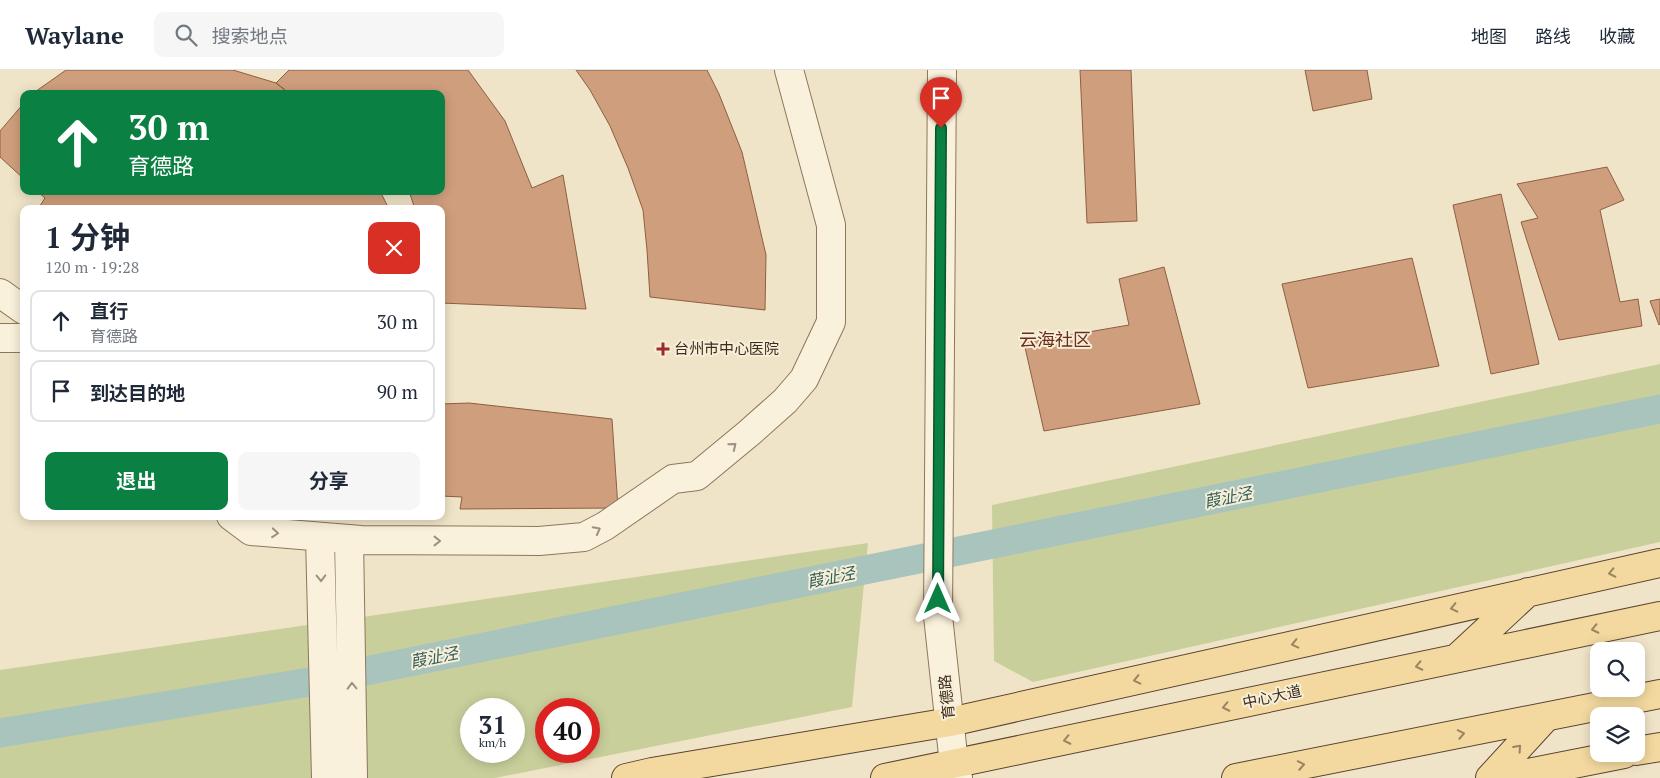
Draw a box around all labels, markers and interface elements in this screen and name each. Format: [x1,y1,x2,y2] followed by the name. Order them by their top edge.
[154,12,504,57] search box
[25,19,124,51] text: Waylane
[172,21,200,49] icon: search
[212,23,288,48] text: 搜索地点
[1471,24,1507,48] text: 地图
[1535,24,1571,48] text: 路线
[1599,24,1635,48] text: 收藏
[920,77,962,128] pin
[927,84,955,112] icon: arrive
[128,104,209,150] text: 30 m
[45,110,110,175] icon: ahead
[128,151,194,180] text: 育德路
[45,217,130,257] text: 1 分钟
[368,222,420,274] button: close
[45,256,139,278] text: 120 m · 19:28
[90,298,128,323] text: 直行
[47,307,75,335] icon: ahead
[377,309,418,334] text: 30 m
[90,325,138,347] text: 育德路
[1019,327,1091,351] district label: 云海社区
[674,338,779,358] place label: 台州市中心医院
[656,342,670,356] marker: 台州市中心医院
[47,377,75,405] icon: arrive
[377,379,418,404] text: 90 m
[90,380,185,405] text: 到达目的地
[728,443,737,452] one-way arrow
[45,452,228,510] button: 退出
[238,452,420,510] button: 分享
[1202,481,1256,512] water label: 葭沚泾
[592,526,601,536] one-way arrow
[271,527,279,538] one-way arrow
[434,536,441,546] one-way arrow
[805,561,859,592] water label: 葭沚泾
[1608,568,1617,578] one-way arrow
[911,572,963,624] position arrow
[316,575,326,583] one-way arrow
[1449,602,1458,613] one-way arrow
[1591,623,1600,634] one-way arrow
[1291,638,1300,649] one-way arrow
[408,641,462,672] water label: 葭沚泾
[1590,642,1645,762] map controls
[1590,642,1645,697] button: search
[1415,660,1423,671] one-way arrow
[934,674,958,721] street label: 育德路
[1132,674,1141,685] one-way arrow
[1240,680,1303,712] street label: 中心大道
[347,681,357,689] one-way arrow
[535,698,600,763] speed limit sign: 40
[1221,701,1230,711] one-way arrow
[1590,707,1645,762] button: layers
[478,708,507,741] text: 31
[1456,729,1465,740] one-way arrow
[1062,734,1071,745] one-way arrow
[479,735,506,750] text: km/h
[1512,744,1521,753] one-way arrow
[1297,761,1306,771] one-way arrow

